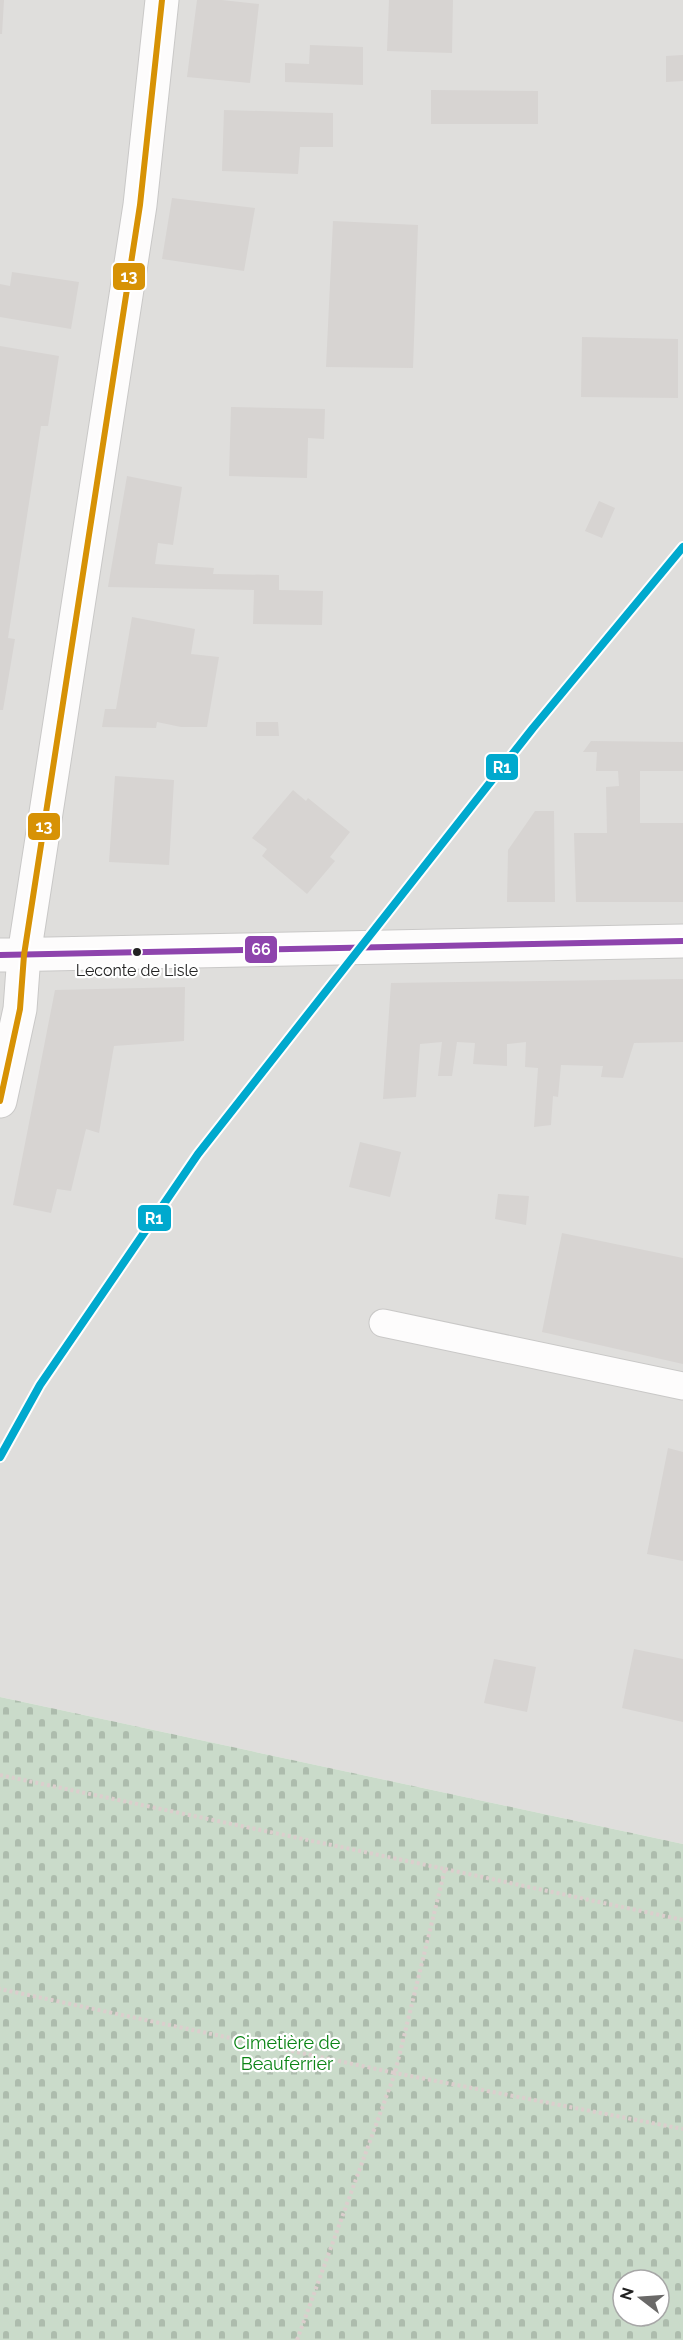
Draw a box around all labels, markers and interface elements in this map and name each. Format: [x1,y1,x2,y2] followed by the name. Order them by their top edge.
[112,262,146,291] line badge: 13
[121,267,137,286] text: 13
[485,753,519,781] line badge: R1
[493,758,511,777] text: R1
[27,812,61,841] line badge: 13
[36,817,52,836] text: 13
[244,935,278,964] line badge: 66
[251,940,271,959] text: 66
[131,946,143,958] marker: Leconte de Lisle
[76,961,198,980] place label: Leconte de Lisle
[137,1204,172,1232] line badge: R1
[145,1209,163,1228] text: R1
[234,2032,341,2074] park label: Cimetière de Beauferrier
[611,2268,671,2328] north arrow
[616,2285,638,2302] text: N

